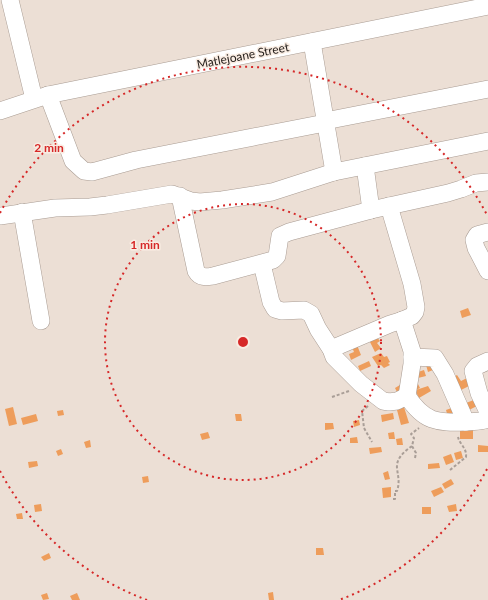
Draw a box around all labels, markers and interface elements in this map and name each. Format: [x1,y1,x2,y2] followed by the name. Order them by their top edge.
[195,39,291,72] street label: Matlejoane Street
[34,140,64,155] text: 2 min
[130,237,160,252] text: 1 min
[236,335,250,349] centre of rings

